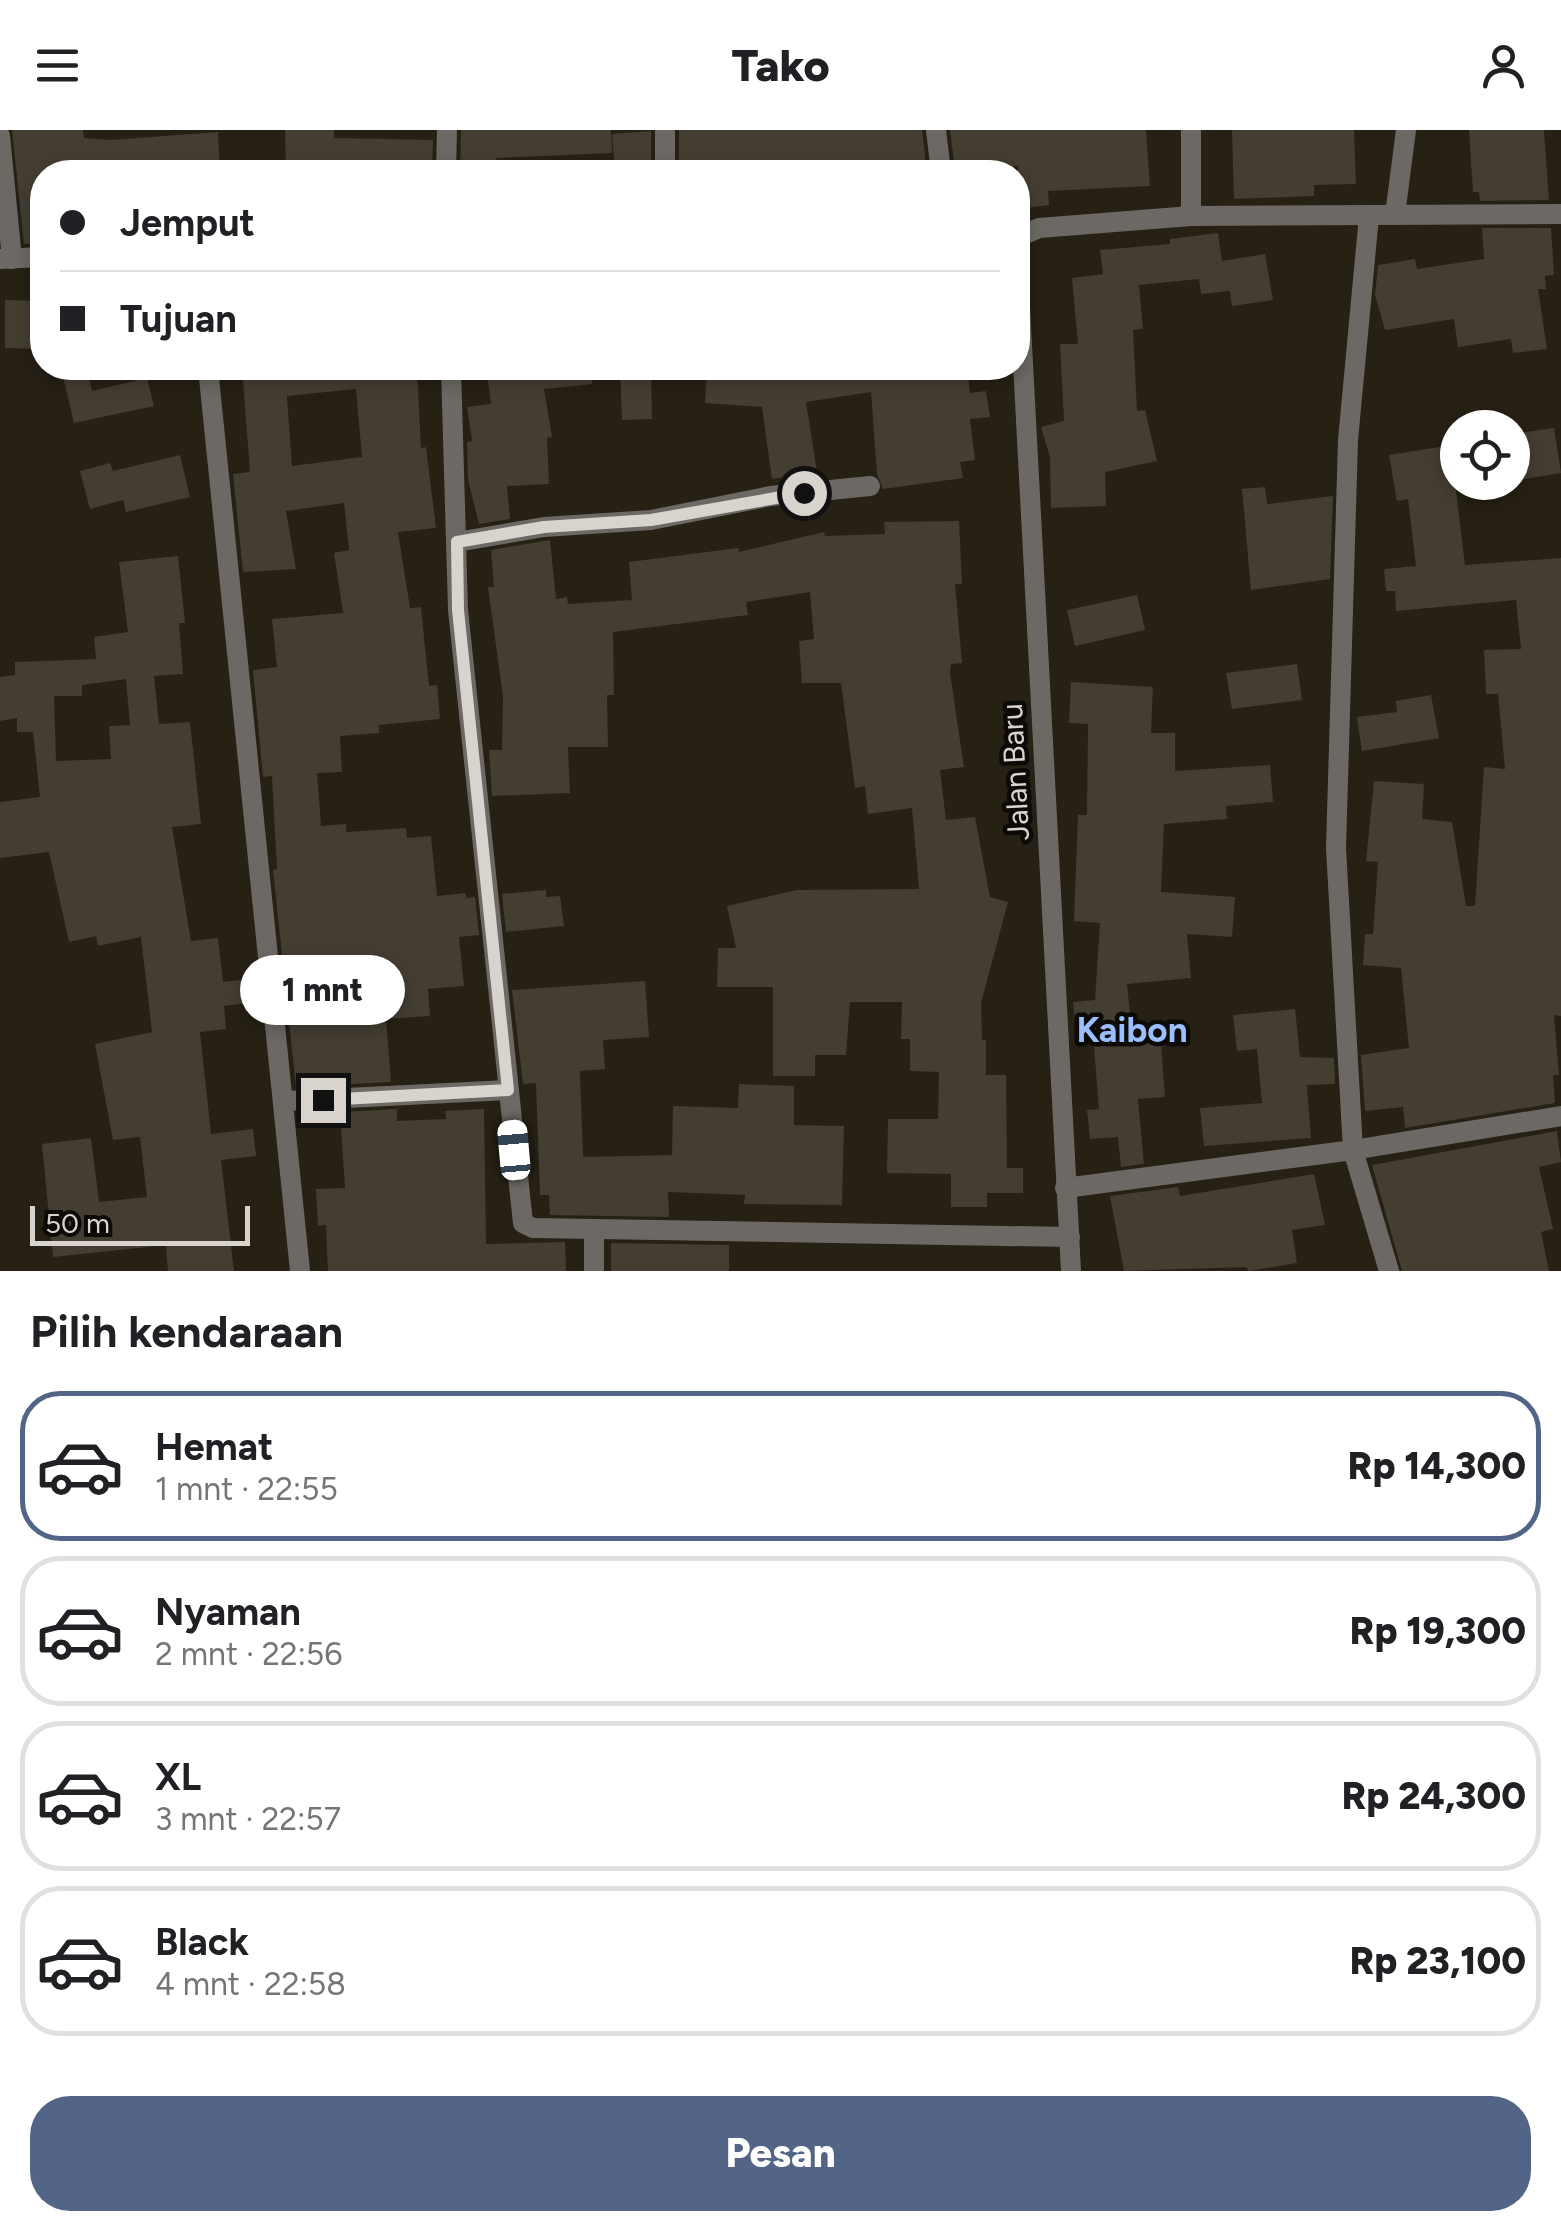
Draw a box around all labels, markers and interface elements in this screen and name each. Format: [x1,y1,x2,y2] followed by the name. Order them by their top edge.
[30,38,85,93] icon: menu
[731,38,830,92] text: Tako
[1476,38,1531,93] icon: person
[120,200,255,246] text: Jemput
[120,296,237,342] text: Tujuan
[1440,410,1530,500] map controls
[1440,410,1530,500] button: locate
[782,471,827,516] route start
[993,702,1037,842] street label: Jalan Baru
[240,955,406,1025] callout: 1 mnt
[282,971,363,1009] text: 1 mnt
[1076,1009,1188,1051] district label: Kaibon
[301,1078,346,1123] route end
[496,1119,532,1181] car
[30,1201,250,1246] scale bar
[45,1206,110,1240] text: 50 m
[30,1304,343,1358] text: Pilih kendaraan
[35,1421,125,1511] icon: car
[155,1424,273,1470] text: Hemat
[1348,1443,1526,1489] text: Rp 14,300
[155,1470,338,1508] text: 1 mnt · 22:55
[35,1586,125,1676] icon: car
[155,1589,301,1635] text: Nyaman
[1350,1608,1526,1654] text: Rp 19,300
[155,1635,342,1673] text: 2 mnt · 22:56
[35,1751,125,1841] icon: car
[155,1754,201,1800] text: XL
[1341,1773,1526,1819] text: Rp 24,300
[155,1800,341,1838] text: 3 mnt · 22:57
[35,1916,125,2006] icon: car
[155,1919,249,1965] text: Black
[1350,1938,1526,1984] text: Rp 23,100
[155,1965,346,2003] text: 4 mnt · 22:58
[30,2096,1531,2211] button: Pesan

